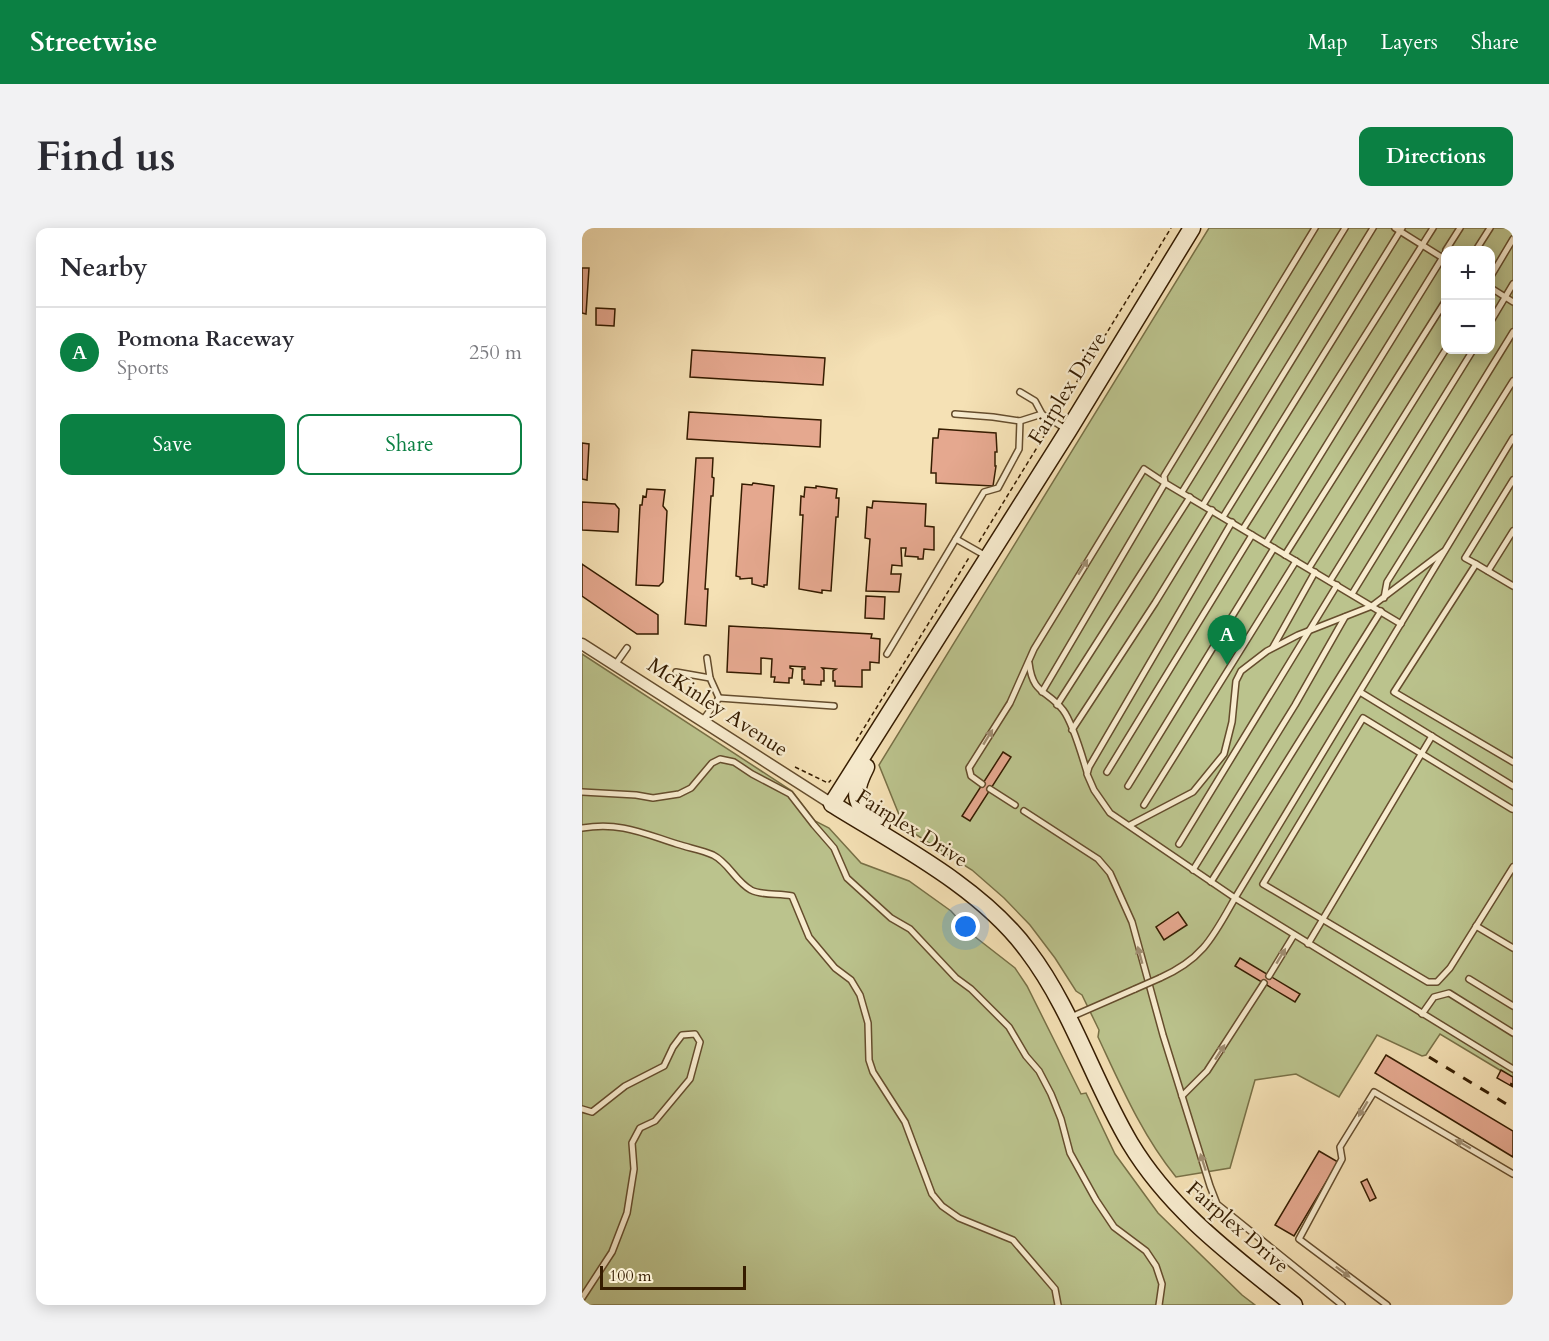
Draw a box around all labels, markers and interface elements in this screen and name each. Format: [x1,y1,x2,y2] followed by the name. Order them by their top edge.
[30,23,158,61] text: Streetwise
[1308,28,1348,57] text: Map
[1381,28,1438,57] text: Layers
[1471,28,1519,57] text: Share
[1359,127,1513,186] button: Directions
[36,128,176,185] text: Find us
[1441,246,1495,354] map controls
[1441,246,1495,300] button: +
[60,250,148,285] text: Nearby
[1441,300,1495,354] button: −
[117,324,295,354] text: Pomona Raceway
[1021,327,1114,450] street label: Fairplex Drive
[72,339,87,366] text: A
[469,339,522,366] text: 250 m
[117,354,169,381] text: Sports
[60,414,285,475] button: Save
[297,414,522,475] button: Share
[1078,559,1089,575] one-way arrow
[1208,616,1246,665] pin: A
[642,651,794,764] street label: McKinley Avenue
[982,729,993,745] one-way arrow
[850,782,973,875] street label: Fairplex Drive
[951,912,980,941] your location
[1135,946,1145,964] one-way arrow
[1276,948,1287,964] one-way arrow
[1214,1044,1225,1060] one-way arrow
[1358,1101,1369,1117] one-way arrow
[1454,1139,1471,1149] one-way arrow
[1198,1153,1207,1171] one-way arrow
[1180,1175,1295,1280] street label: Fairplex Drive
[600,1263,746,1290] scale bar
[609,1265,651,1287] text: 100 m
[1334,1266,1350,1278] one-way arrow

